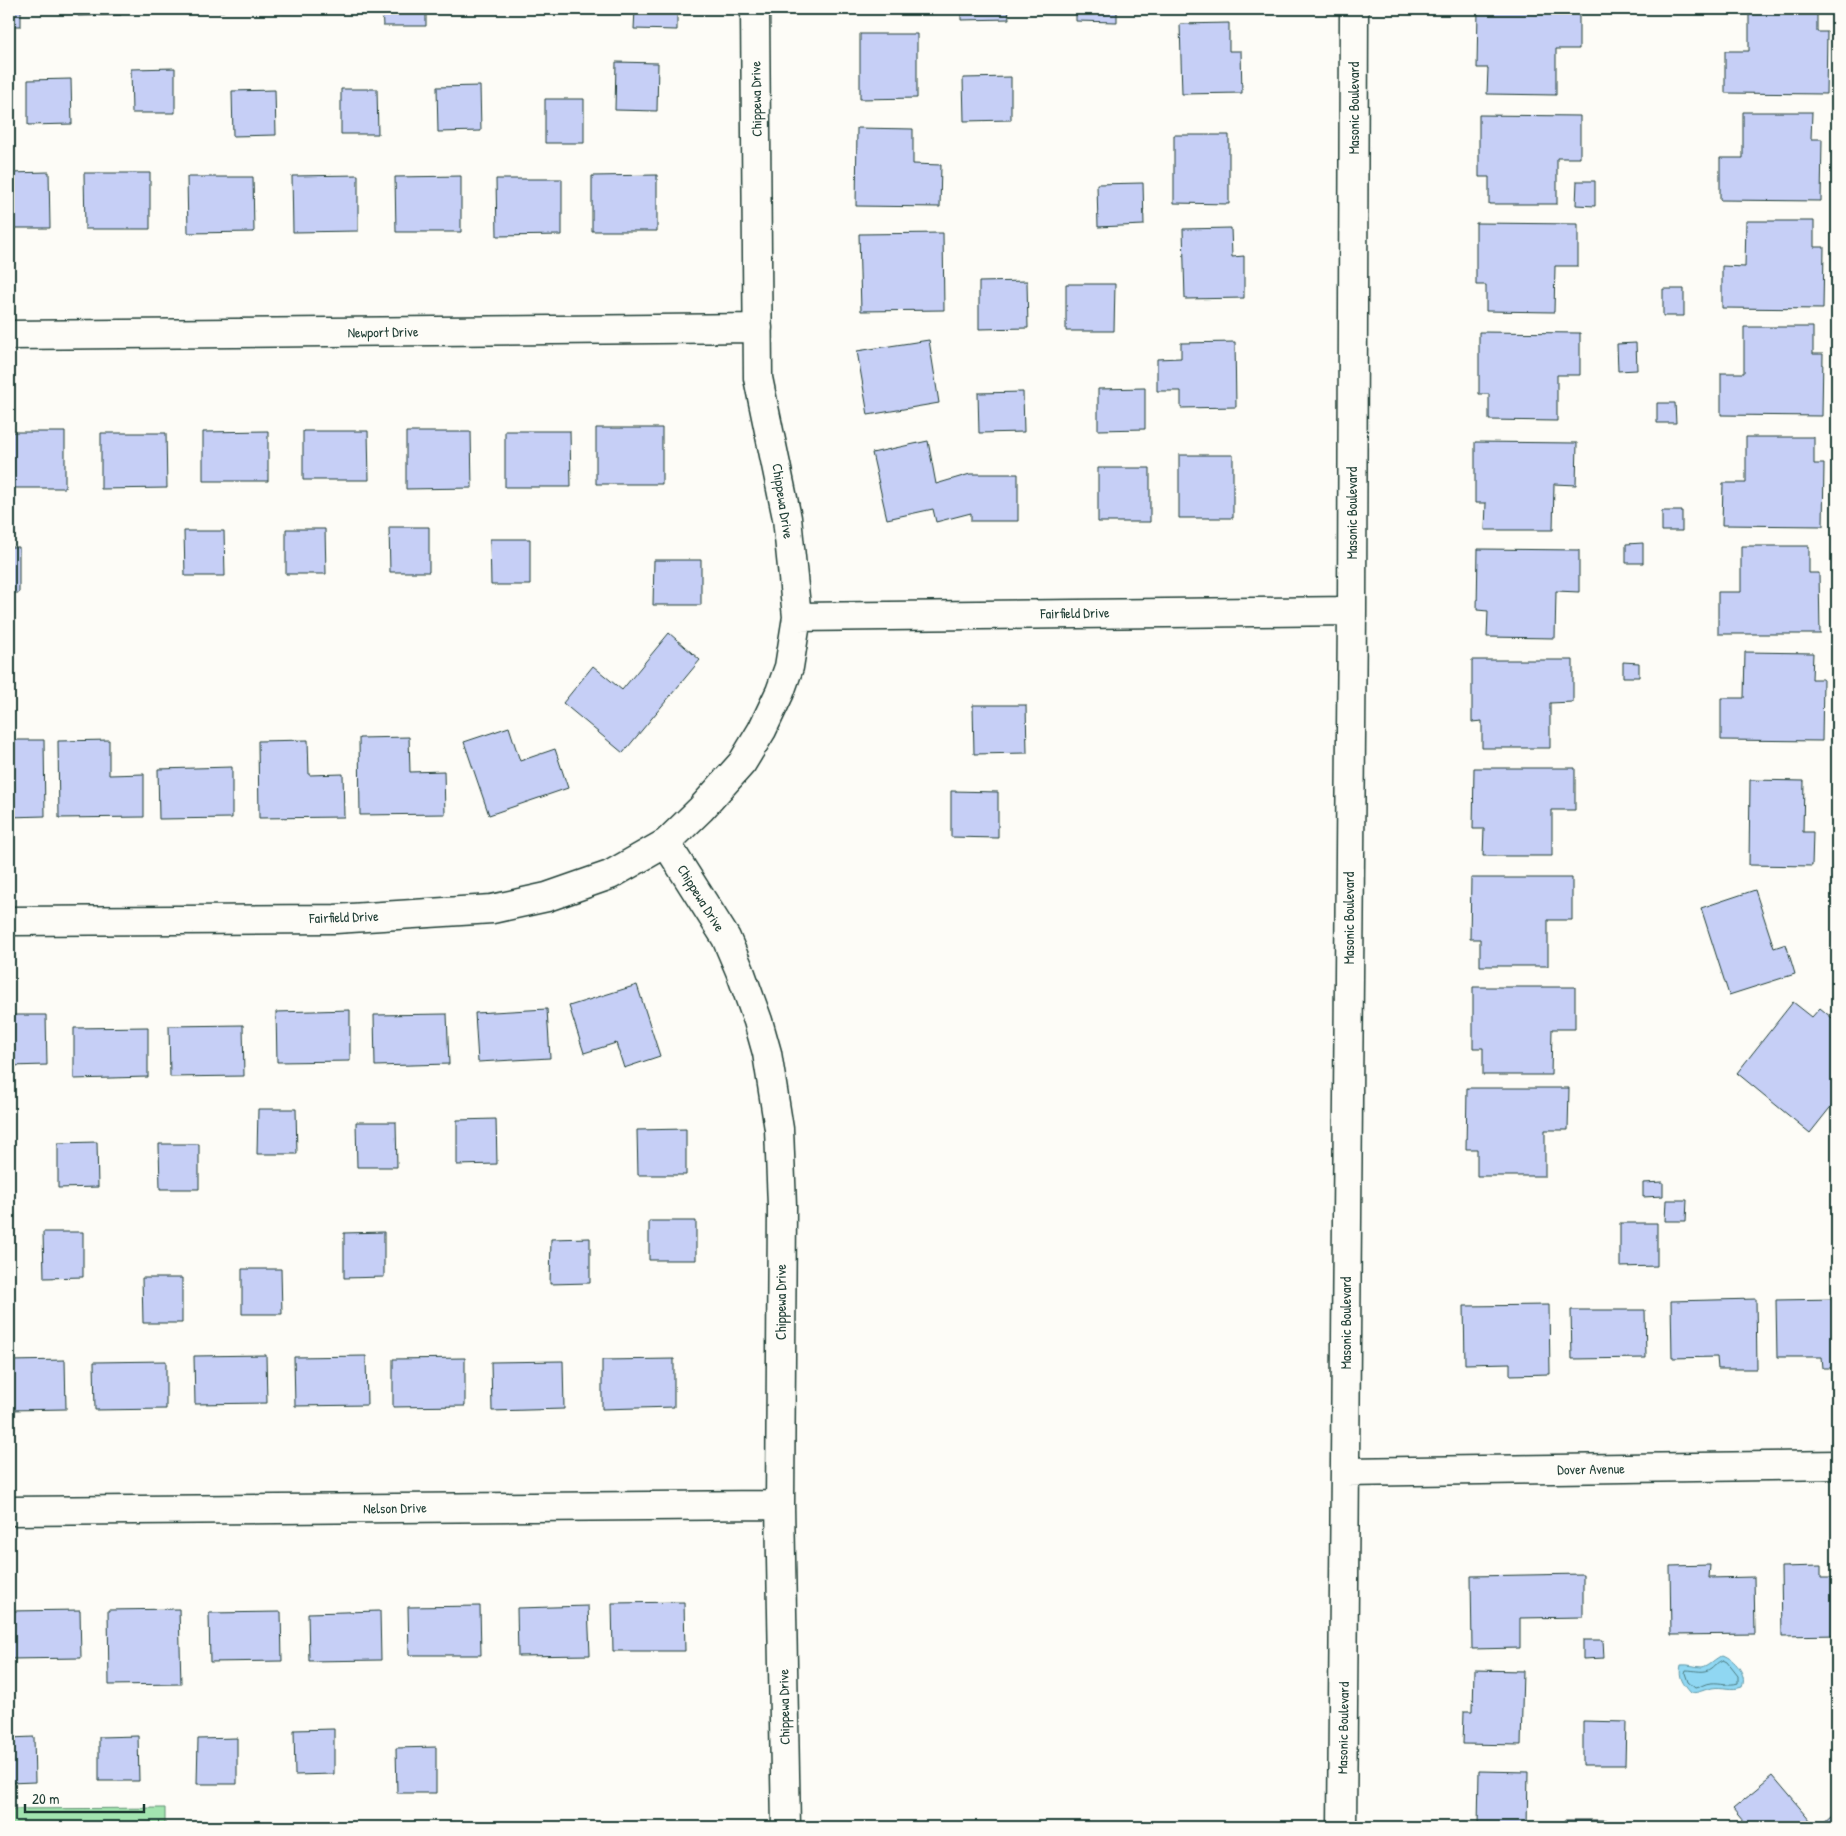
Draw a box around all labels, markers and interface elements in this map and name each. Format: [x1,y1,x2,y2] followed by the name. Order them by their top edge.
[745,61,767,137] street label: Chippewa Drive
[1344,61,1363,154] street label: Masonic Boulevard
[347,321,419,343] street label: Newport Drive
[767,462,799,540] street label: Chippewa Drive
[1342,466,1361,559] street label: Masonic Boulevard
[1039,602,1110,623] street label: Fairfield Drive
[672,861,730,936] street label: Chippewa Drive
[1339,871,1358,964] street label: Masonic Boulevard
[308,906,379,927] street label: Fairfield Drive
[771,1264,791,1340] street label: Chippewa Drive
[1336,1276,1355,1369] street label: Masonic Boulevard
[1557,1458,1625,1479] street label: Dover Avenue
[363,1497,427,1518] street label: Nelson Drive
[773,1669,795,1745] street label: Chippewa Drive
[1332,1681,1353,1774] street label: Masonic Boulevard
[25,1781,144,1813] scale bar
[32,1788,59,1809] text: 20 m

